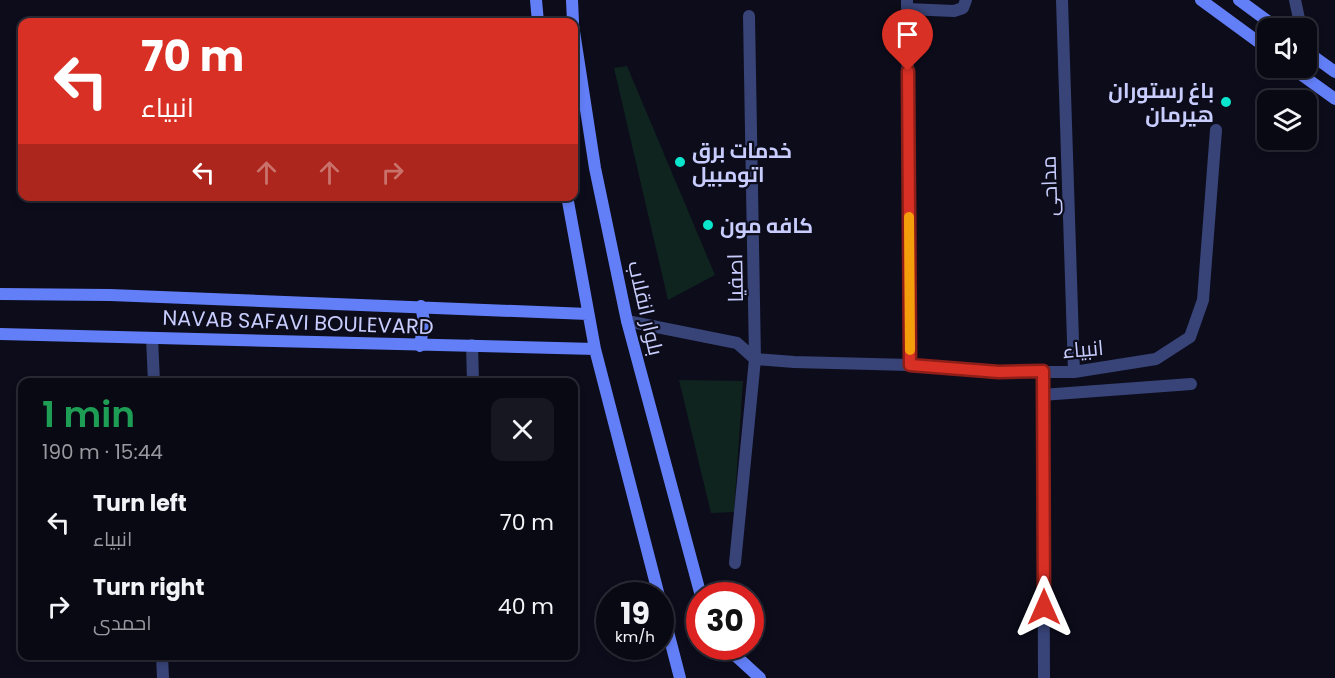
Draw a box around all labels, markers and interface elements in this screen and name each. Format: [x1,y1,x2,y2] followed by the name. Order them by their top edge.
[882,9,933,71] pin
[891,18,924,51] icon: arrive
[1257,18,1317,150] map controls
[1257,18,1317,78] button: sound
[141,27,244,86] text: 70 m
[42,42,120,120] icon: left
[1108,76,1214,129] place label: باغ رستوران هیرمان
[141,89,194,126] text: انبیاء
[1257,90,1317,150] button: layers
[1219,95,1233,109] marker: باغ رستوران هیرمان
[692,136,792,189] place label: خدمات برق اتومبیل
[673,155,687,169] marker: خدمات برق اتومبیل
[1033,155,1065,217] street label: مداحی
[187,156,220,189] icon: left
[250,156,283,189] icon: ahead
[313,156,346,189] icon: ahead
[376,156,409,189] icon: right
[720,211,813,240] place label: کافه مون
[701,218,715,232] marker: کافه مون
[720,253,750,303] street label: اصفیا
[621,258,671,358] street label: بلوار انقلاب
[162,303,434,341] street label: NAVAB SAFAVI BOULEVARD
[1061,333,1105,365] street label: انبیاء
[42,389,135,440] text: 1 min
[491,398,554,461] button: close
[42,438,163,466] text: 190 m · 15:44
[93,488,187,519] text: Turn left
[42,506,75,539] icon: left
[500,507,554,538] text: 70 m
[93,525,132,553] text: انبیاء
[93,572,204,603] text: Turn right
[1012,575,1076,639] position arrow
[686,582,764,660] speed limit sign: 30
[42,590,75,623] icon: right
[498,591,554,622] text: 40 m
[620,592,650,635] text: 19
[93,609,152,637] text: احمدی
[615,626,655,647] text: km/h

